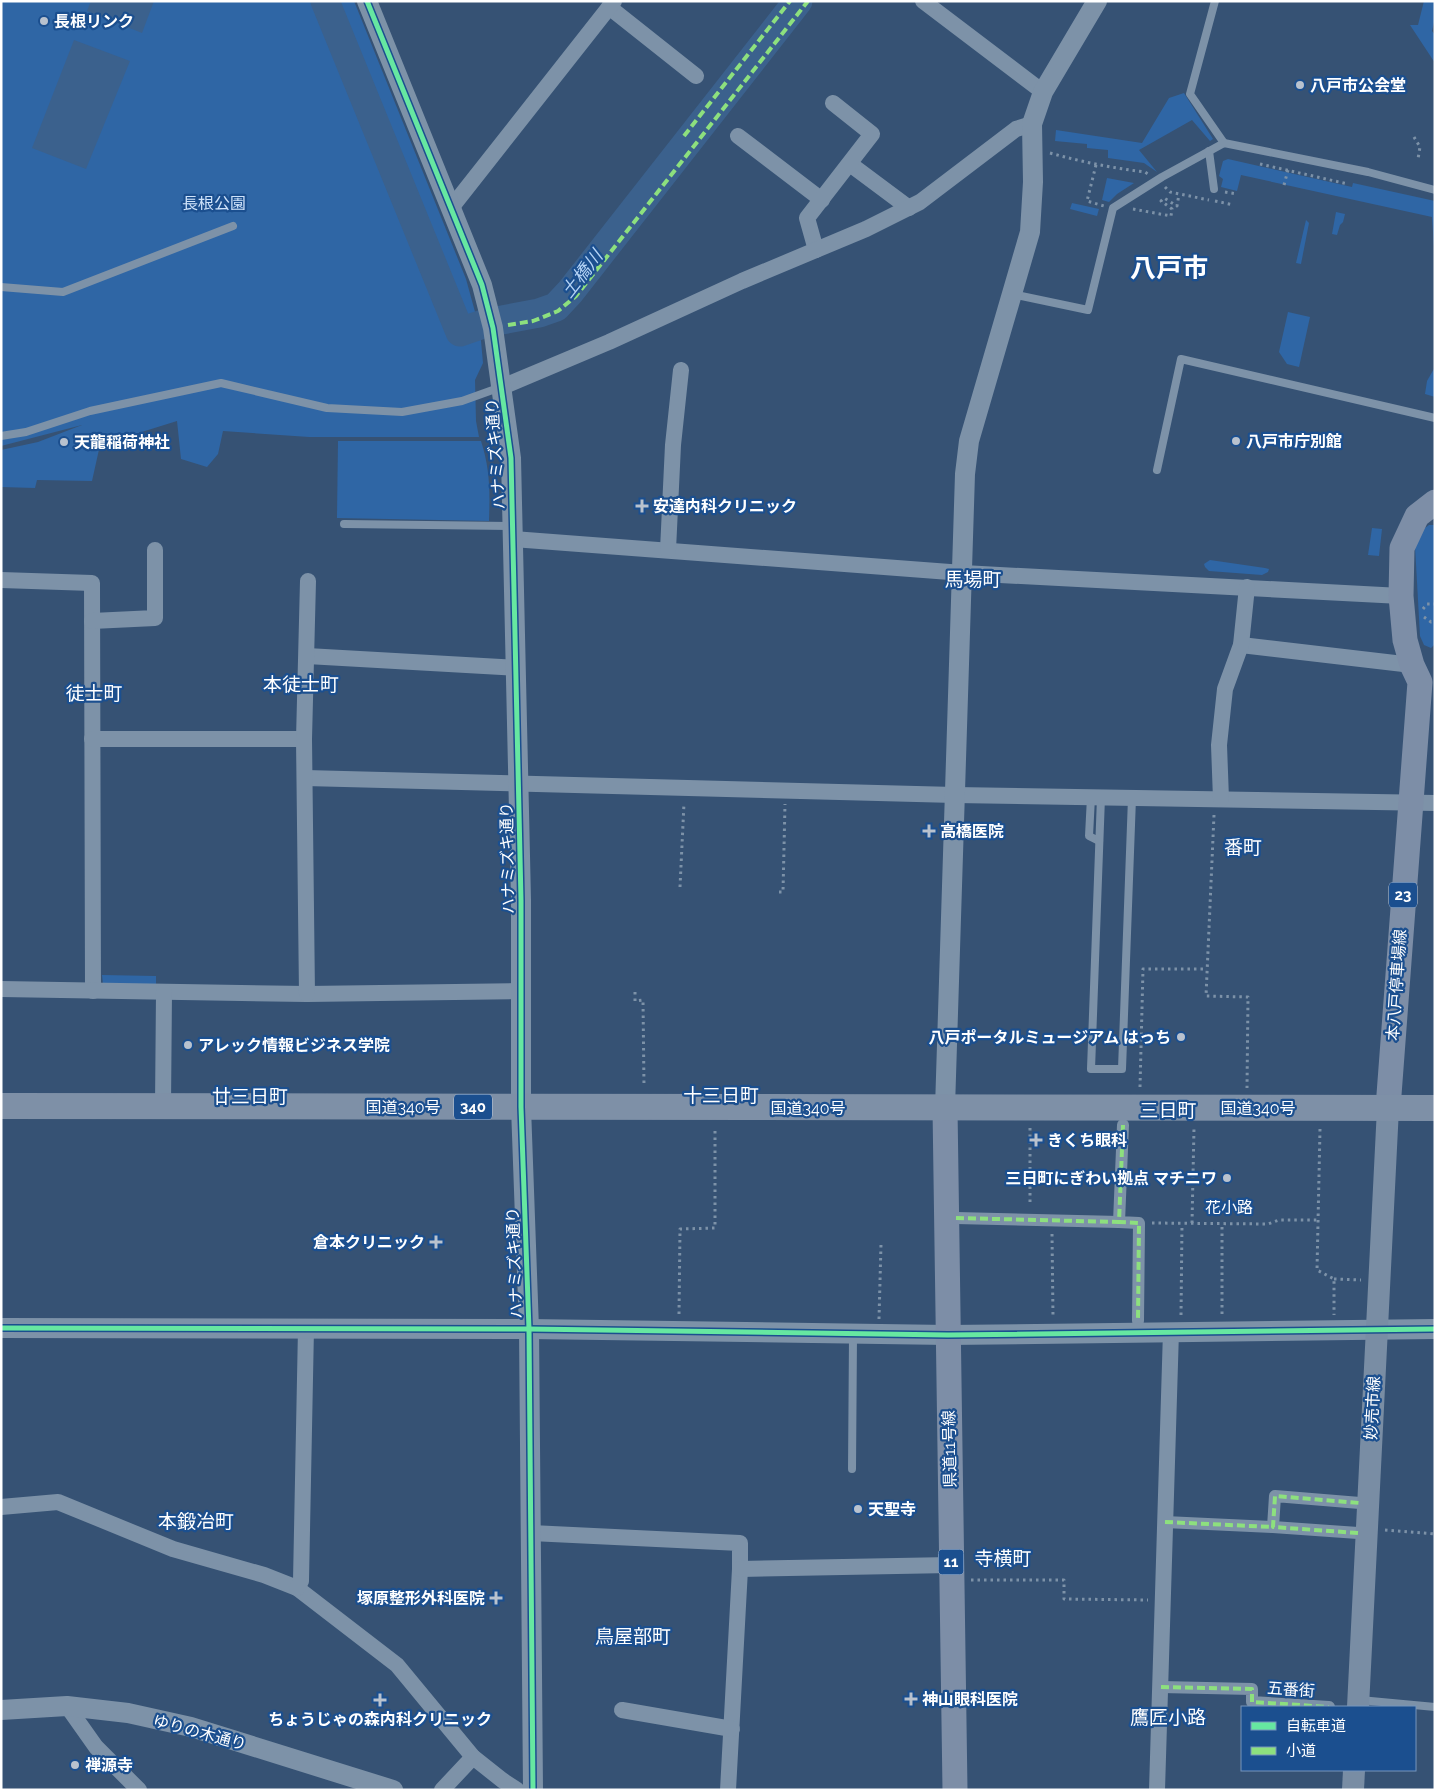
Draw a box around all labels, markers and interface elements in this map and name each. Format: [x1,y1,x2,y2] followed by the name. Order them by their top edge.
[54,12,134,31] place label: 長根リンク
[38,15,50,27] marker: 長根リンク
[1310,76,1406,95] place label: 八戸市公会堂
[1294,79,1306,91] marker: 八戸市公会堂
[182,194,246,213] park label: 長根公園
[557,244,608,301] water label: 土橋川
[1130,253,1208,283] district label: 八戸市
[482,397,509,510] street label: ハナミズキ通り
[1246,432,1342,451] place label: 八戸市庁別館
[74,433,170,452] place label: 天龍稲荷神社
[1230,435,1242,447] marker: 八戸市庁別館
[58,436,70,448] marker: 天龍稲荷神社
[653,497,797,516] place label: 安達内科クリニック
[635,499,649,513] marker: 安達内科クリニック
[944,568,1002,590] district label: 馬場町
[263,673,339,695] district label: 本徒士町
[65,682,123,704] district label: 徒士町
[497,802,518,914] street label: ハナミズキ通り
[940,822,1004,841] place label: 高橋医院
[922,824,936,838] marker: 高橋医院
[1224,836,1262,858] district label: 番町
[1389,882,1417,908] road number: 23
[1383,929,1410,1042] street label: 本八戸停車場線
[929,1028,1171,1047] place label: 八戸ポータルミュージアム はっち
[1175,1031,1187,1043] marker: 八戸ポータルミュージアム はっち
[198,1036,390,1055] place label: アレック情報ビジネス学院
[182,1039,194,1051] marker: アレック情報ビジネス学院
[683,1084,759,1106] district label: 十三日町
[212,1085,288,1107] district label: 廿三日町
[454,1094,492,1120] road number: 340
[365,1098,441,1117] street label: 国道340号
[770,1099,846,1118] street label: 国道340号
[1139,1099,1197,1121] district label: 三日町
[1220,1099,1296,1118] street label: 国道340号
[1047,1131,1127,1150] place label: きくち眼科
[1029,1133,1043,1147] marker: きくち眼科
[1005,1169,1217,1188] place label: 三日町にぎわい拠点 マチニワ
[1221,1172,1233,1184] marker: 三日町にぎわい拠点 マチニワ
[1205,1198,1253,1217] street label: 花小路
[503,1207,526,1319] street label: ハナミズキ通り
[313,1233,425,1252] place label: 倉本クリニック
[429,1235,443,1249] marker: 倉本クリニック
[1361,1376,1384,1440] street label: 妙売市線
[939,1410,960,1488] street label: 県道11号線
[868,1500,916,1519] place label: 天聖寺
[852,1503,864,1515] marker: 天聖寺
[158,1510,234,1532] district label: 本鍛冶町
[974,1547,1032,1569] district label: 寺横町
[938,1550,964,1574] road number: 11
[357,1589,485,1608] place label: 塚原整形外科医院
[489,1591,503,1605] marker: 塚原整形外科医院
[595,1625,671,1647] district label: 鳥屋部町
[1266,1678,1316,1701] street label: 五番街
[922,1690,1018,1709] place label: 神山眼科医院
[904,1692,918,1706] marker: 神山眼科医院
[373,1693,387,1707] marker: ちょうじゃの森内科クリニック
[1130,1706,1206,1728] district label: 鷹匠小路
[1241,1706,1416,1771] legend
[268,1710,492,1729] place label: ちょうじゃの森内科クリニック
[151,1711,249,1754] street label: ゆりの木通り
[1286,1717,1346,1735] text: 自転車道
[1286,1742,1316,1760] text: 小道
[85,1756,133,1775] place label: 禅源寺
[69,1759,81,1771] marker: 禅源寺

